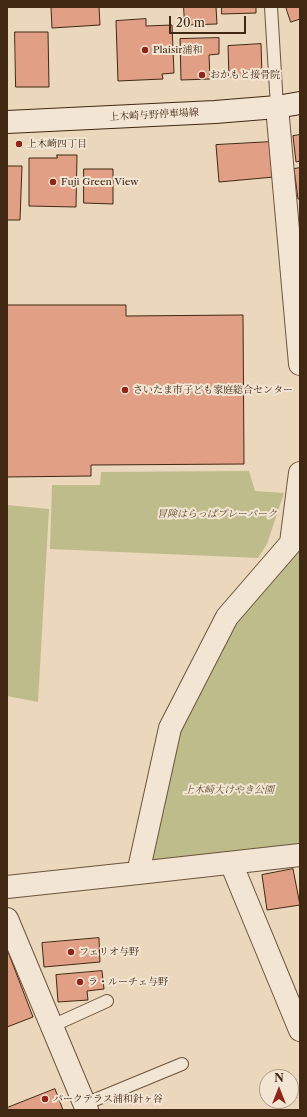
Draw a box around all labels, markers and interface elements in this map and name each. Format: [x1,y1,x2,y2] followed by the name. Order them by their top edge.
[171,8,248,34] scale bar
[176,15,205,30] text: 20 m
[153,44,203,56] place label: Plaisir浦和
[140,45,150,55] marker: Plaisir浦和
[210,69,280,81] place label: おかもと接骨院
[197,70,207,80] marker: おかもと接骨院
[109,107,199,123] street label: 上木崎与野停車場線
[27,138,87,150] place label: 上木崎四丁目
[14,139,24,149] marker: 上木崎四丁目
[61,176,138,188] place label: Fuji Green View
[48,177,58,187] marker: Fuji Green View
[133,384,293,396] place label: さいたま市子ども家庭総合センター
[120,385,130,395] marker: さいたま市子ども家庭総合センター
[157,508,277,520] park label: 冒険はらっぱプレーパーク
[184,784,274,796] park label: 上木崎大けやき公園
[79,946,139,958] place label: フェリオ与野
[66,947,76,957] marker: フェリオ与野
[88,976,168,988] place label: ラ・ルーチェ与野
[75,977,85,987] marker: ラ・ルーチェ与野
[259,1069,299,1109] north arrow
[274,1071,284,1085] text: N
[53,1093,163,1105] place label: パークテラス浦和針ヶ谷
[40,1094,50,1104] marker: パークテラス浦和針ヶ谷

